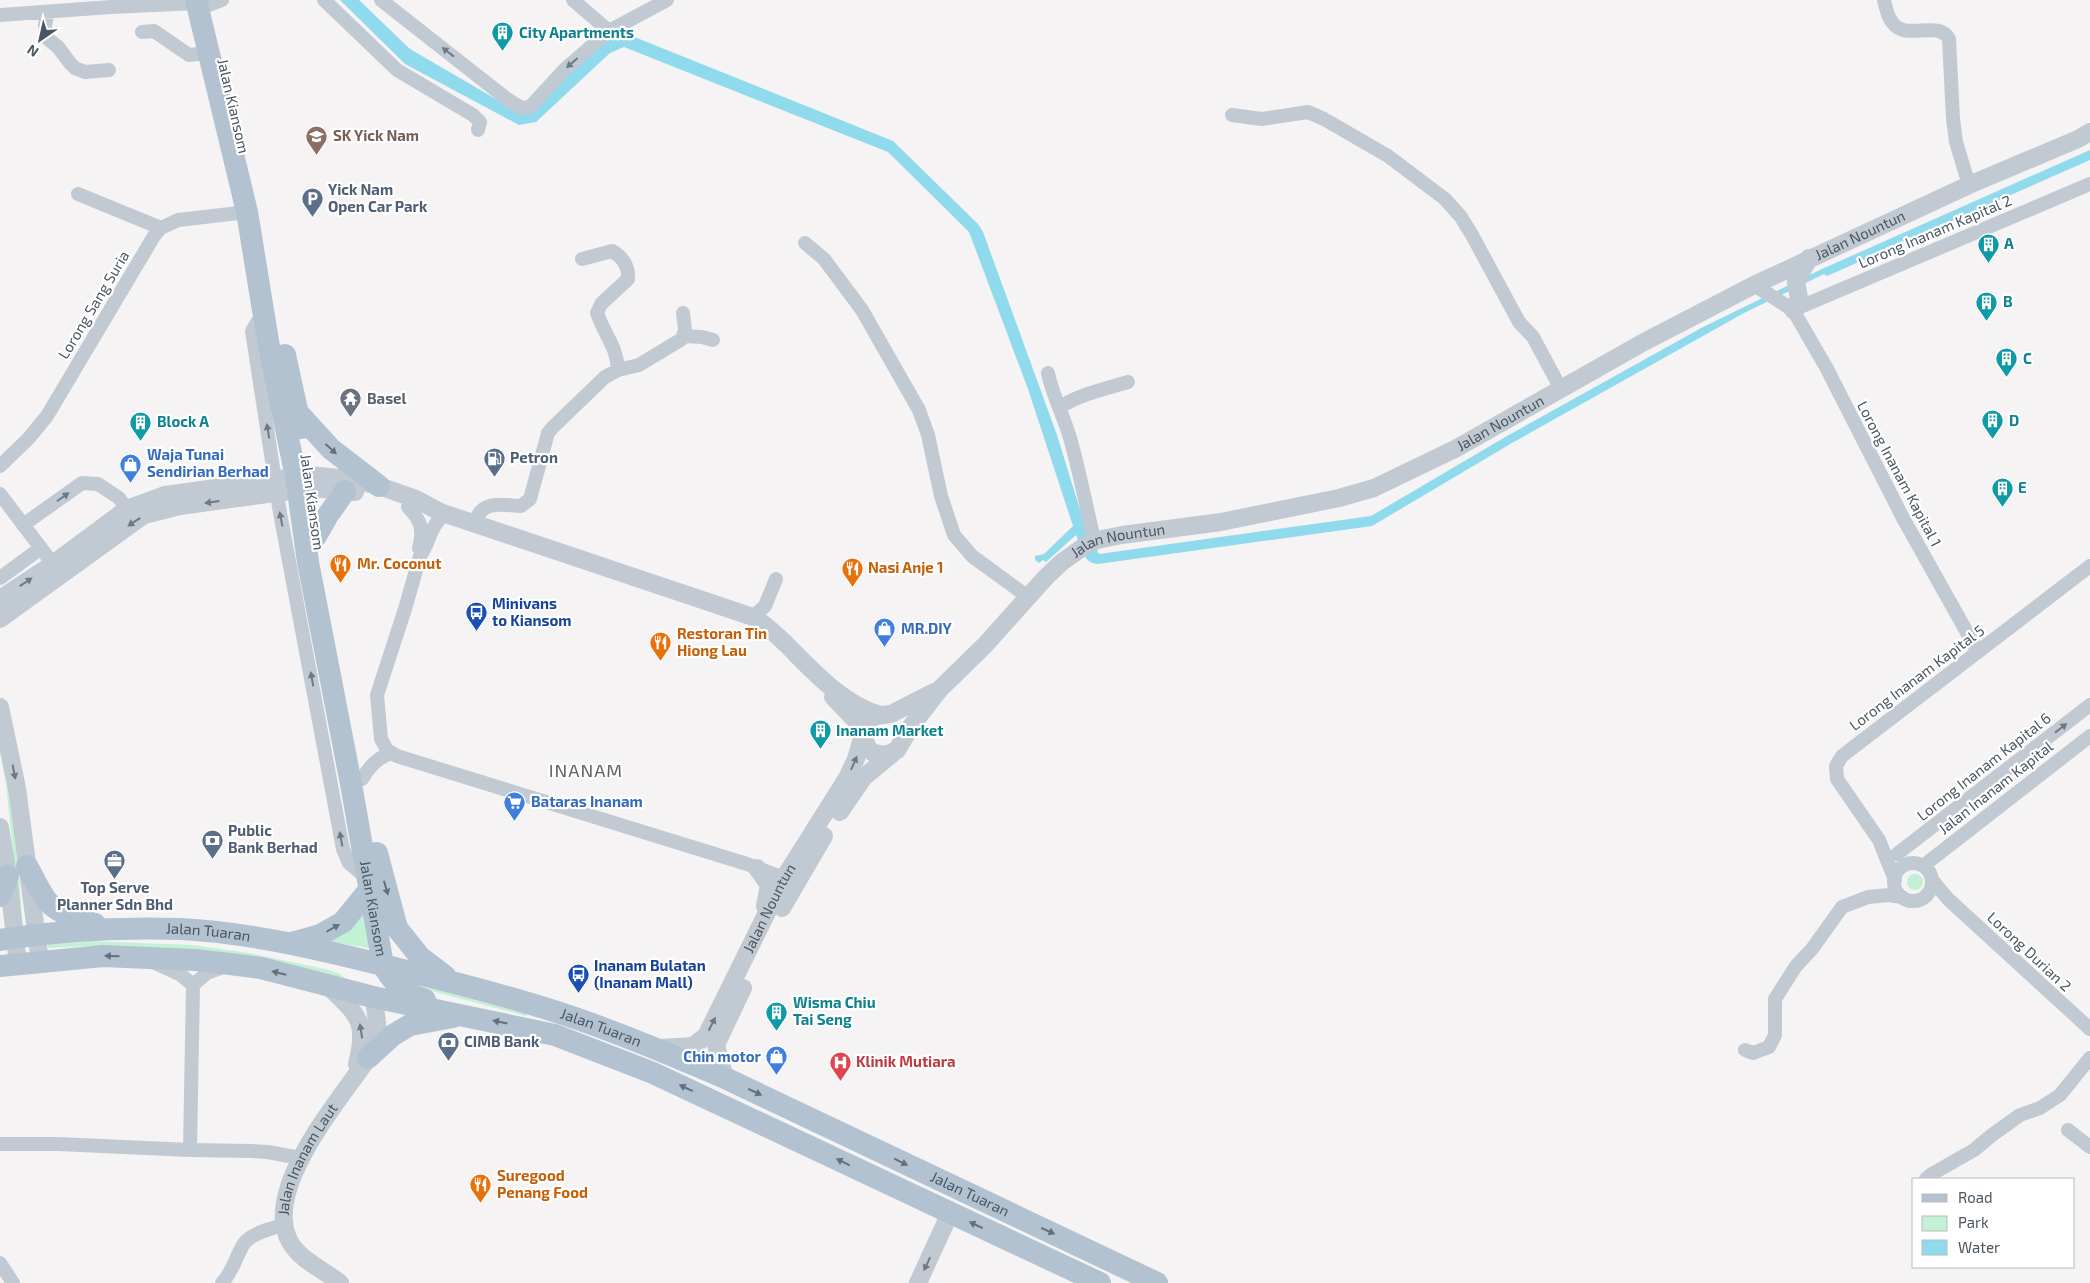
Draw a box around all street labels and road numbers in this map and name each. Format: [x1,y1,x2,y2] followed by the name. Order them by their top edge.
[214,57,254,155] street label: Jalan Kiansom
[1855,191,2014,272] street label: Lorong Inanam Kapital 2
[1812,206,1908,263] street label: Jalan Nountun
[54,247,133,362] street label: Lorong Sang Suria
[1453,391,1547,454] street label: Jalan Nountun
[1854,398,1946,549] street label: Lorong Inanam Kapital 1
[297,453,329,551] street label: Jalan Kiansom
[1067,519,1166,561] street label: Jalan Nountun
[1845,621,1987,734] street label: Lorong Inanam Kapital 5
[1913,708,2054,824] street label: Lorong Inanam Kapital 6
[1935,737,2057,838] street label: Jalan Inanam Kapital
[357,859,391,958] street label: Jalan Kiansom
[739,860,799,955] street label: Jalan Nountun
[1984,908,2075,995] street label: Lorong Durian 2
[166,919,252,944] street label: Jalan Tuaran
[558,1004,644,1050] street label: Jalan Tuaran
[274,1099,341,1216] street label: Jalan Inanam Laut
[928,1167,1013,1220] street label: Jalan Tuaran

